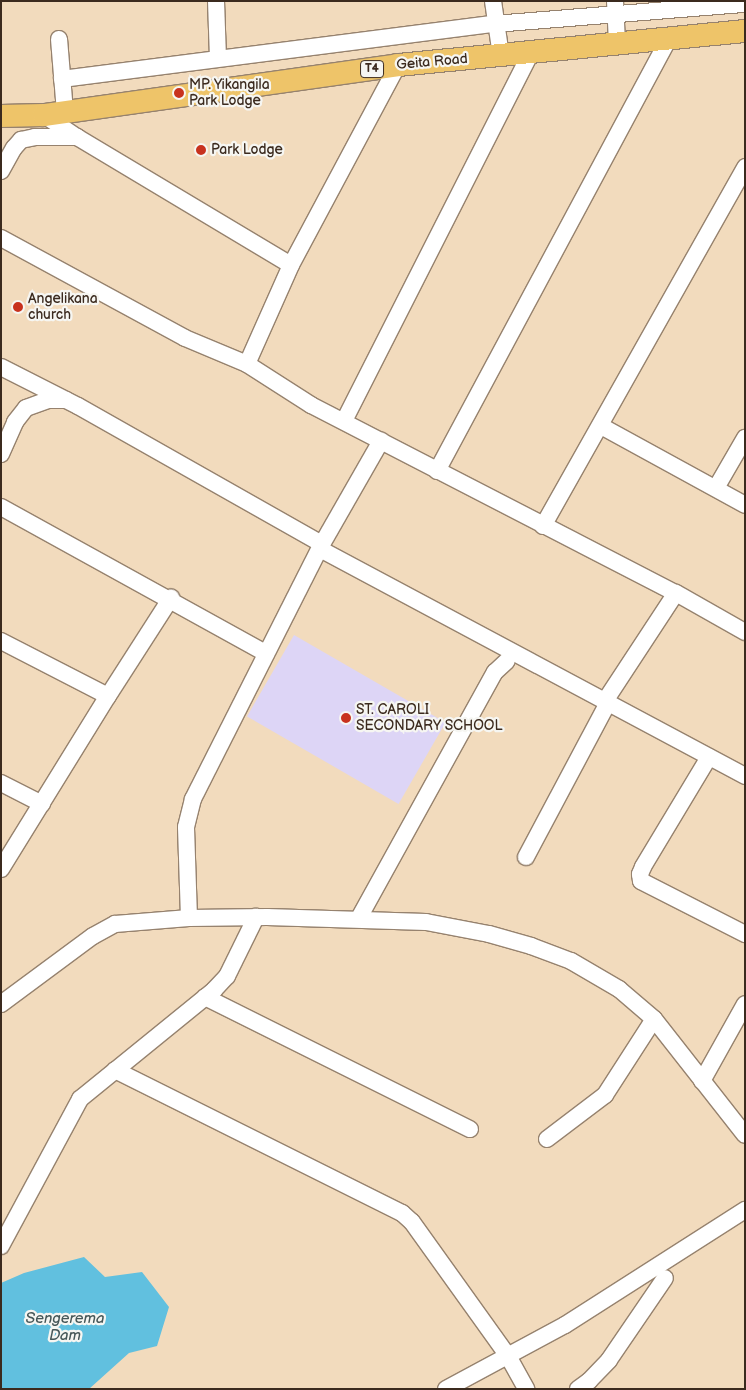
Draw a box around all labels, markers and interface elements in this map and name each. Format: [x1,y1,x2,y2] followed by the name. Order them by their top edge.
[396,51,468,73] street label: Geita Road
[360,60,384,78] road number: T4
[189,77,270,110] place label: MP. Yikangila Park Lodge
[173,87,185,99] marker: MP. Yikangila Park Lodge
[211,142,283,158] place label: Park Lodge
[195,144,207,156] marker: Park Lodge
[28,291,98,324] place label: Angelikana church
[12,301,24,313] marker: Angelikana church
[356,702,503,734] place label: ST. CAROLI SECONDARY SCHOOL
[340,712,352,724] marker: ST. CAROLI SECONDARY SCHOOL
[26,1309,104,1344] water label: Sengerema Dam

